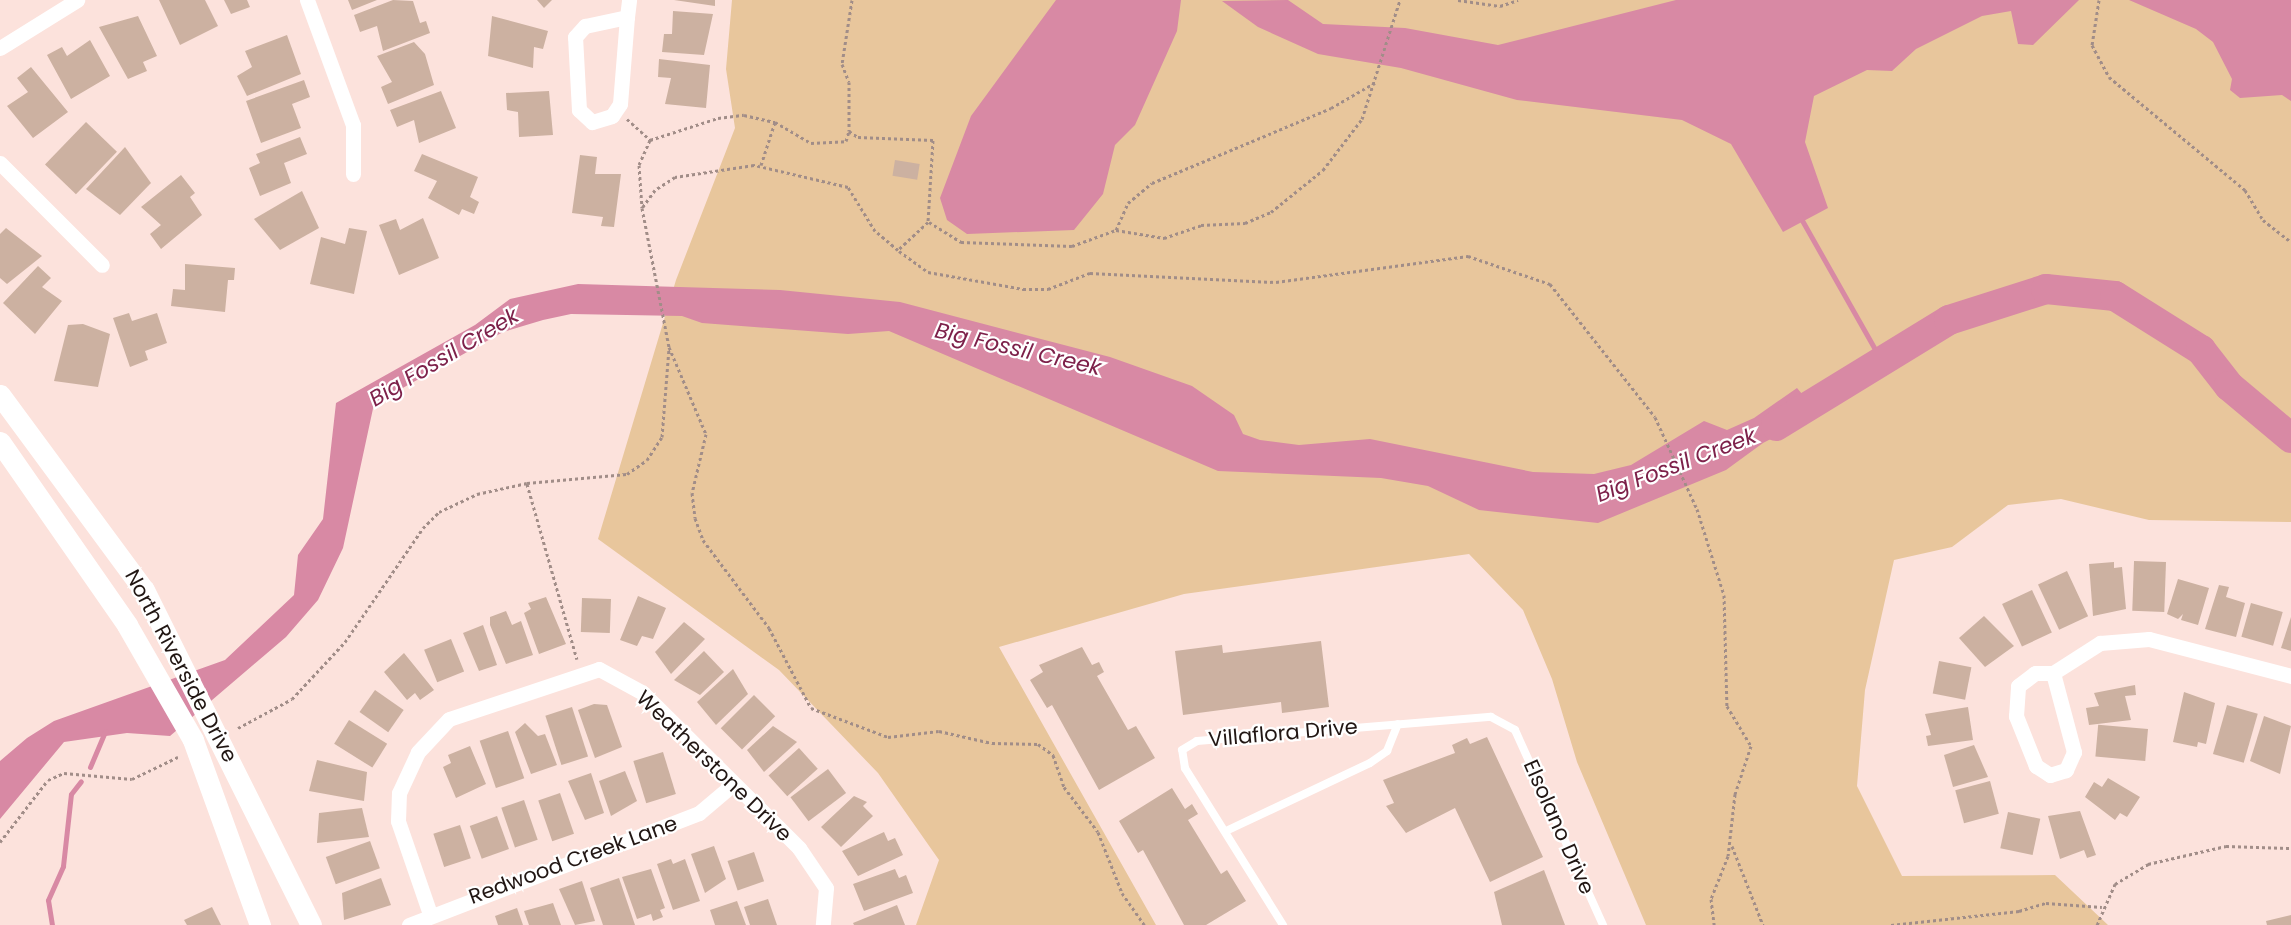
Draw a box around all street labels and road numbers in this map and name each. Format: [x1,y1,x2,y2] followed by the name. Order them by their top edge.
[119,565,243,767] street label: North Riverside Drive
[631,685,797,847] street label: Weatherstone Drive
[1207,714,1359,752] street label: Villaflora Drive
[1518,756,1600,898] street label: Elsolano Drive
[465,811,681,909] street label: Redwood Creek Lane

